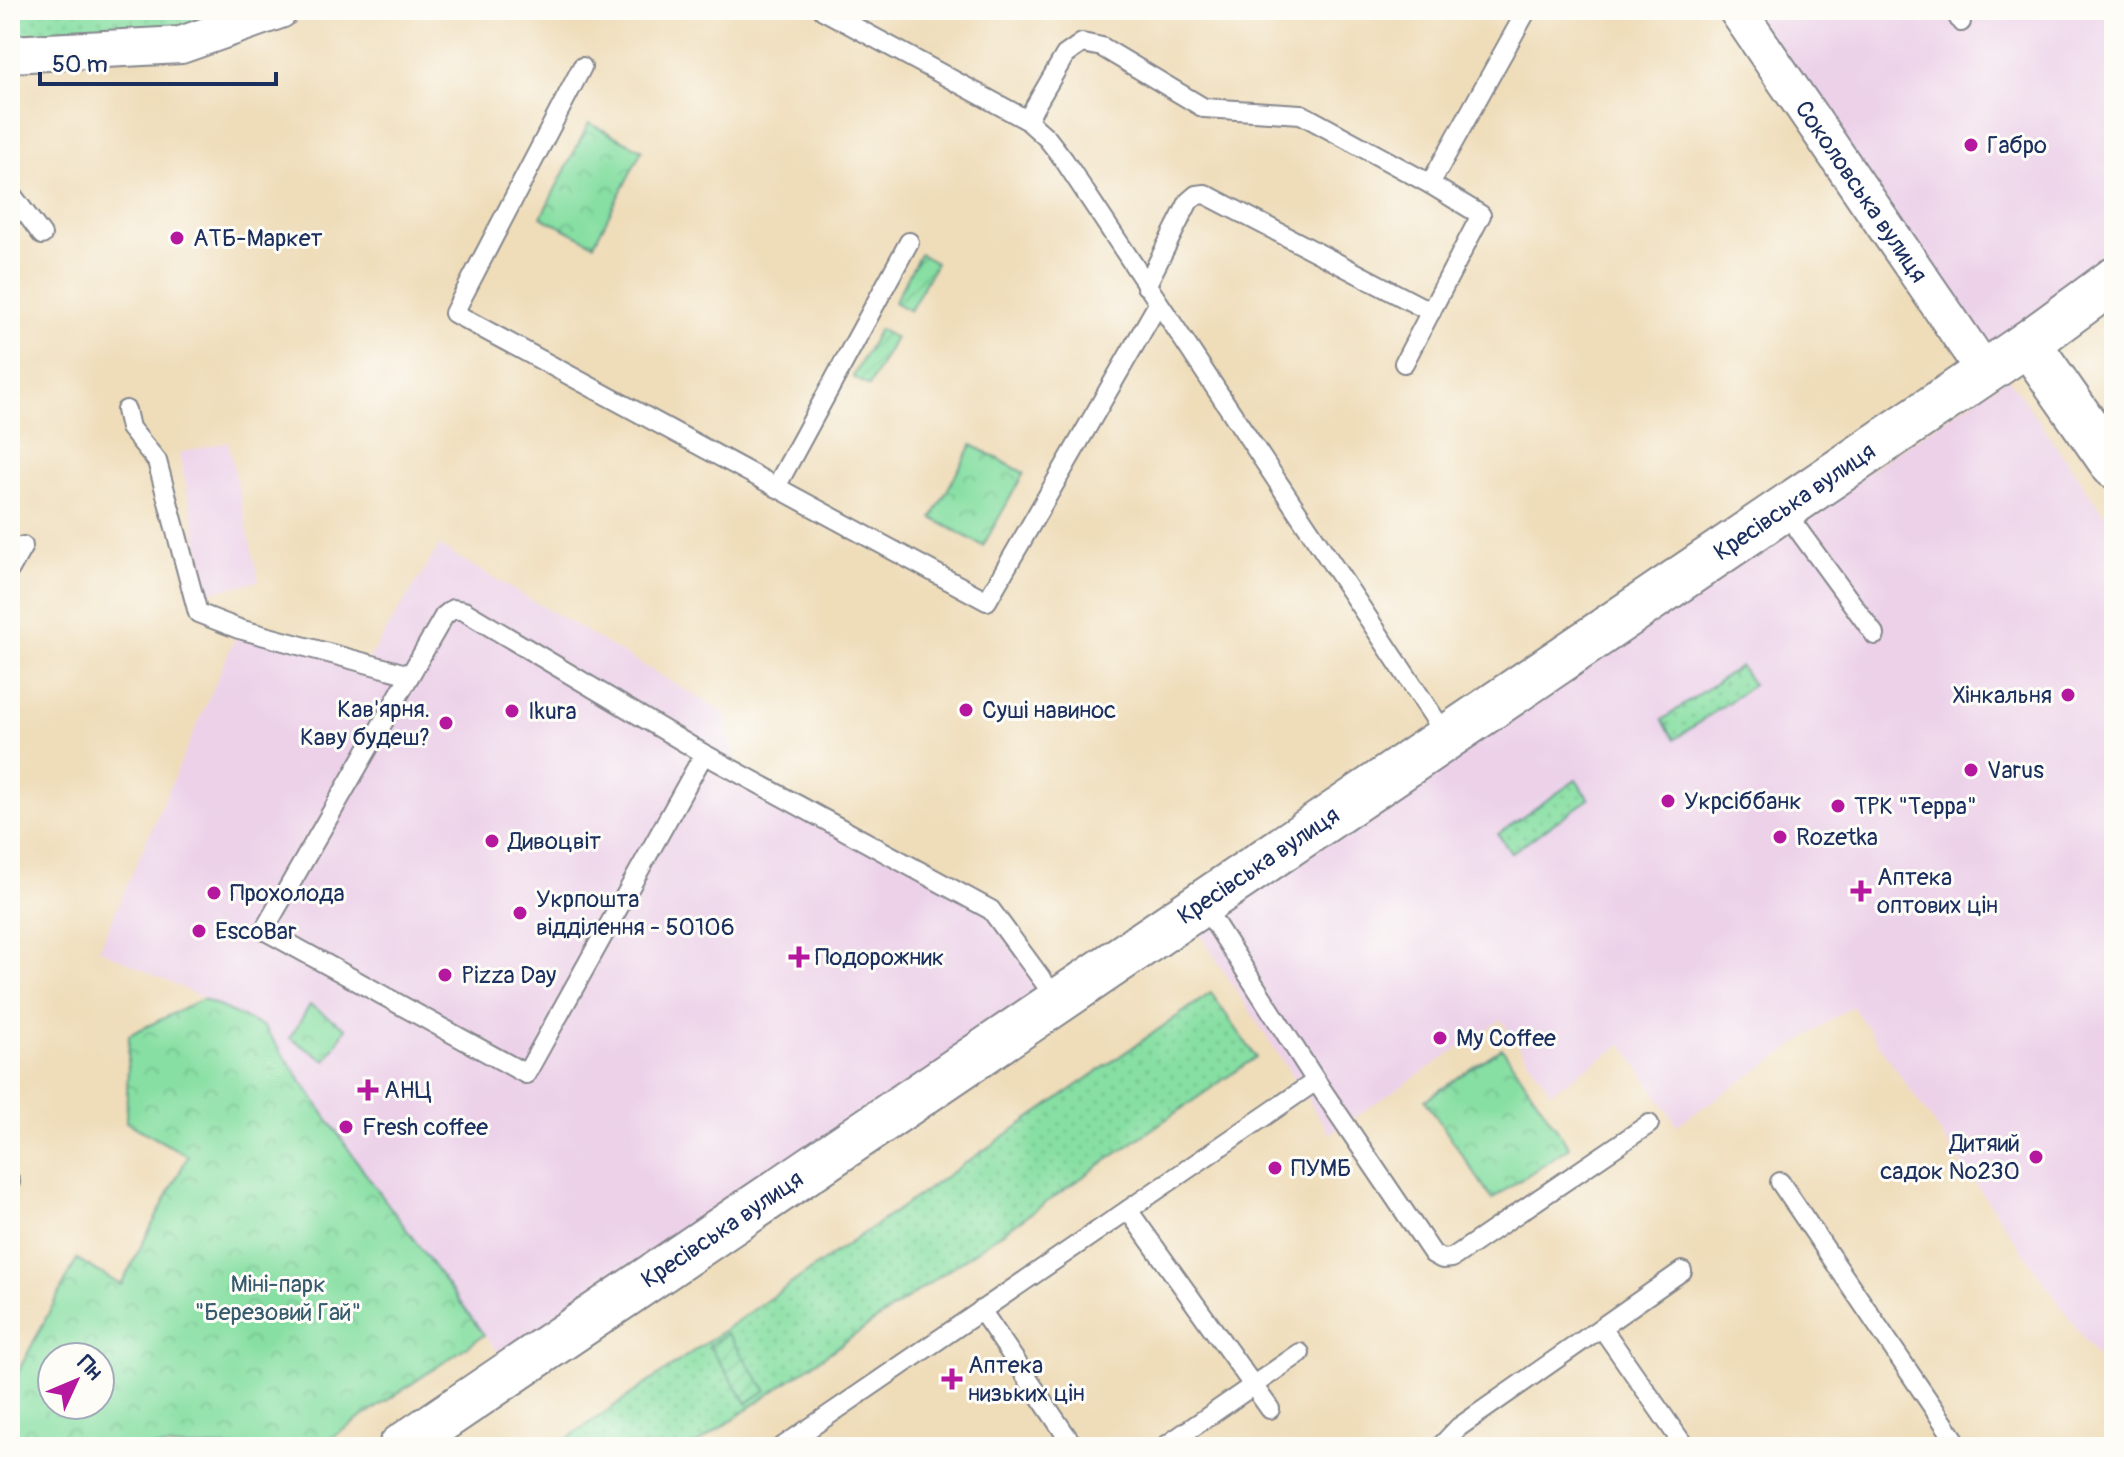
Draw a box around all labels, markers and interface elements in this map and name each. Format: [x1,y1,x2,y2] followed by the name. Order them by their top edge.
[40,36,276,86] scale bar
[52,50,108,79] text: 50 m
[1789,95,1934,288] street label: Соколовська вулиця
[1987,131,2047,160] place label: Габро
[1962,136,1980,154] marker: Габро
[193,224,323,253] place label: АТБ-Маркет
[168,229,186,247] marker: АТБ-Маркет
[1708,436,1881,567] street label: Кресівська вулиця
[1952,681,2052,710] place label: Хінкальня
[2059,686,2077,704] marker: Хінкальня
[300,695,430,752] place label: Кав'ярня. Каву будеш?
[982,696,1116,725] place label: Суші навинос
[528,697,577,726] place label: Ikura
[957,701,975,719] marker: Суші навинос
[503,702,521,720] marker: Ikura
[437,714,455,732] marker: Кав'ярня. Каву будеш?
[1987,756,2044,785] place label: Varus
[1962,761,1980,779] marker: Varus
[1684,787,1802,816] place label: Укрсіббанк
[1659,792,1677,810] marker: Укрсіббанк
[1854,792,1977,821] place label: ТРК "Терра"
[1829,797,1847,815] marker: ТРК "Терра"
[1172,800,1345,930] street label: Кресівська вулиця
[1796,823,1878,852] place label: Rozetka
[507,827,601,856] place label: Дивоцвіт
[1771,828,1789,846] marker: Rozetka
[483,832,501,850] marker: Дивоцвіт
[1877,863,1998,920] place label: Аптека оптових цін
[230,879,345,908] place label: Прохолода
[1852,882,1870,900] marker: Аптека оптових цін
[205,884,223,902] marker: Прохолода
[536,885,735,942] place label: Укрпошта відділення - 50106
[511,904,529,922] marker: Укрпошта відділення - 50106
[215,917,297,946] place label: EscoBar
[190,922,208,940] marker: EscoBar
[815,943,944,972] place label: Подорожник
[790,948,808,966] marker: Подорожник
[461,961,556,990] place label: Pizza Day
[436,966,454,984] marker: Pizza Day
[1456,1024,1556,1053] place label: My Coffee
[1431,1029,1449,1047] marker: My Coffee
[384,1076,432,1105] place label: АНЦ
[359,1081,377,1099] marker: АНЦ
[362,1113,488,1142] place label: Fresh coffee
[337,1118,355,1136] marker: Fresh coffee
[1880,1129,2020,1186] place label: Дитяий садок №230
[2027,1148,2045,1166] marker: Дитяий садок №230
[1291,1154,1351,1183] place label: ПУМБ
[1266,1159,1284,1177] marker: ПУМБ
[636,1164,808,1294] street label: Кресівська вулиця
[195,1270,361,1327] park label: Міні-парк "Березовий Гай"
[36,1341,116,1421] north arrow
[71,1349,108,1386] text: Пн
[968,1351,1085,1408] place label: Аптека низьких цін
[943,1370,961,1388] marker: Аптека низьких цін

